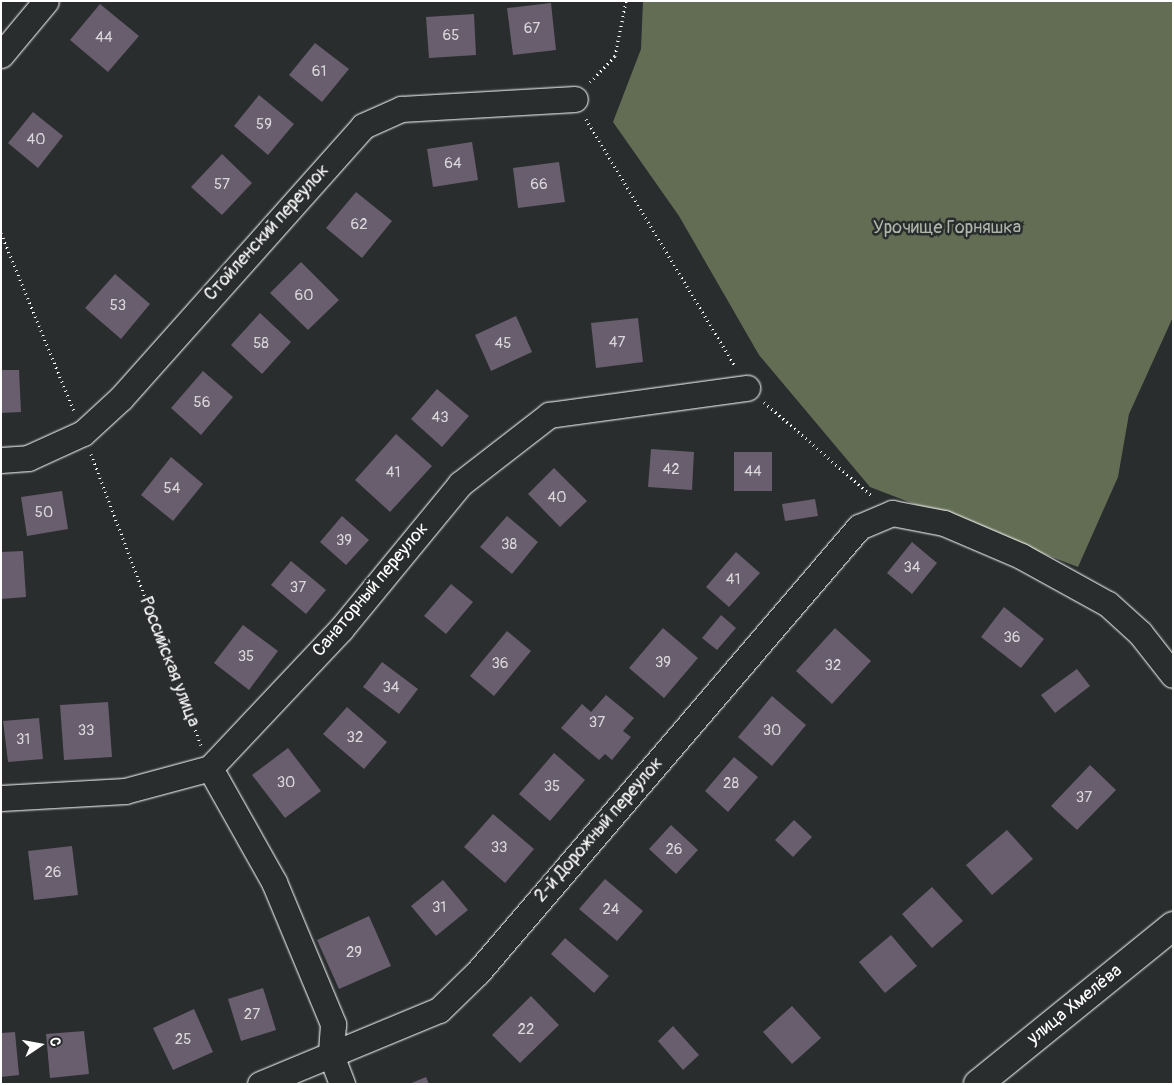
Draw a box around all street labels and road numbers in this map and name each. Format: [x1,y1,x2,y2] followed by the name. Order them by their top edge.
[200,160,334,306] street label: Стойленский переулок
[309,518,433,662] street label: Санаторный переулок
[134,594,204,730] street label: Российская улица
[530,753,668,907] street label: 2-й Дорожный переулок
[1023,960,1127,1050] street label: улица Хмелёва

